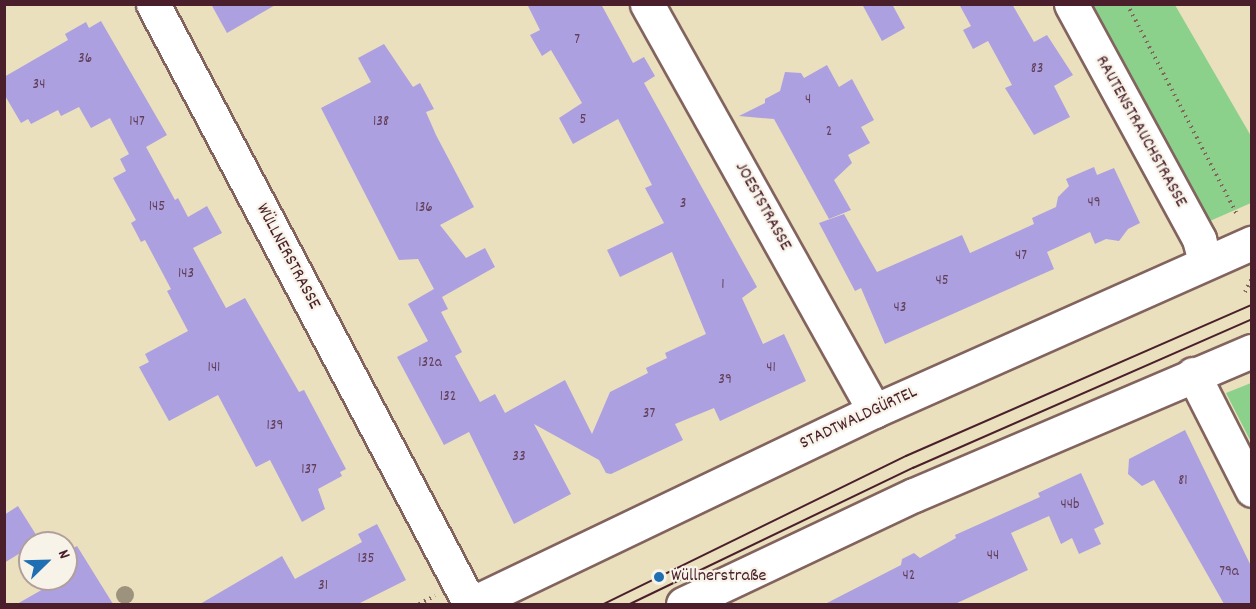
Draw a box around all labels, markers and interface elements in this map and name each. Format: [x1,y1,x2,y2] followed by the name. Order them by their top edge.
[574,32,580,50] house number: 7
[78,51,92,69] house number: 36
[1089,52,1191,212] street label: RAUTENSTRAUCHSTRASSE
[1031,61,1043,79] house number: 83
[33,77,45,95] house number: 34
[805,92,811,110] house number: 4
[580,112,586,130] house number: 5
[129,114,145,132] house number: 147
[373,114,389,132] house number: 138
[826,124,832,142] house number: 2
[729,159,795,255] street label: JOESTSTRASSE
[1087,195,1101,213] house number: 49
[680,196,686,214] house number: 3
[149,199,165,217] house number: 145
[250,200,324,314] street label: WÜLLNERSTRASSE
[415,200,433,218] house number: 136
[1015,248,1027,266] house number: 47
[178,266,194,284] house number: 143
[935,273,949,291] house number: 45
[721,277,725,295] house number: 1
[894,300,906,318] house number: 43
[418,355,442,373] house number: 132a
[208,360,220,378] house number: 141
[766,360,776,378] house number: 41
[718,372,732,390] house number: 39
[797,382,921,456] street label: STADTWALDGÜRTEL
[440,389,456,407] house number: 132
[643,406,655,424] house number: 37
[267,418,283,436] house number: 139
[512,449,526,467] house number: 33
[301,462,317,480] house number: 137
[1178,473,1188,491] house number: 81
[1061,497,1079,515] house number: 44b
[18,531,78,591] north arrow
[51,546,75,563] text: N
[987,548,999,566] house number: 44
[358,551,374,569] house number: 135
[1219,564,1239,582] house number: 79a
[671,566,766,588] place label: Wüllnerstraße
[903,568,915,586] house number: 42
[652,570,666,584] marker: Wüllnerstraße
[318,578,328,596] house number: 31

